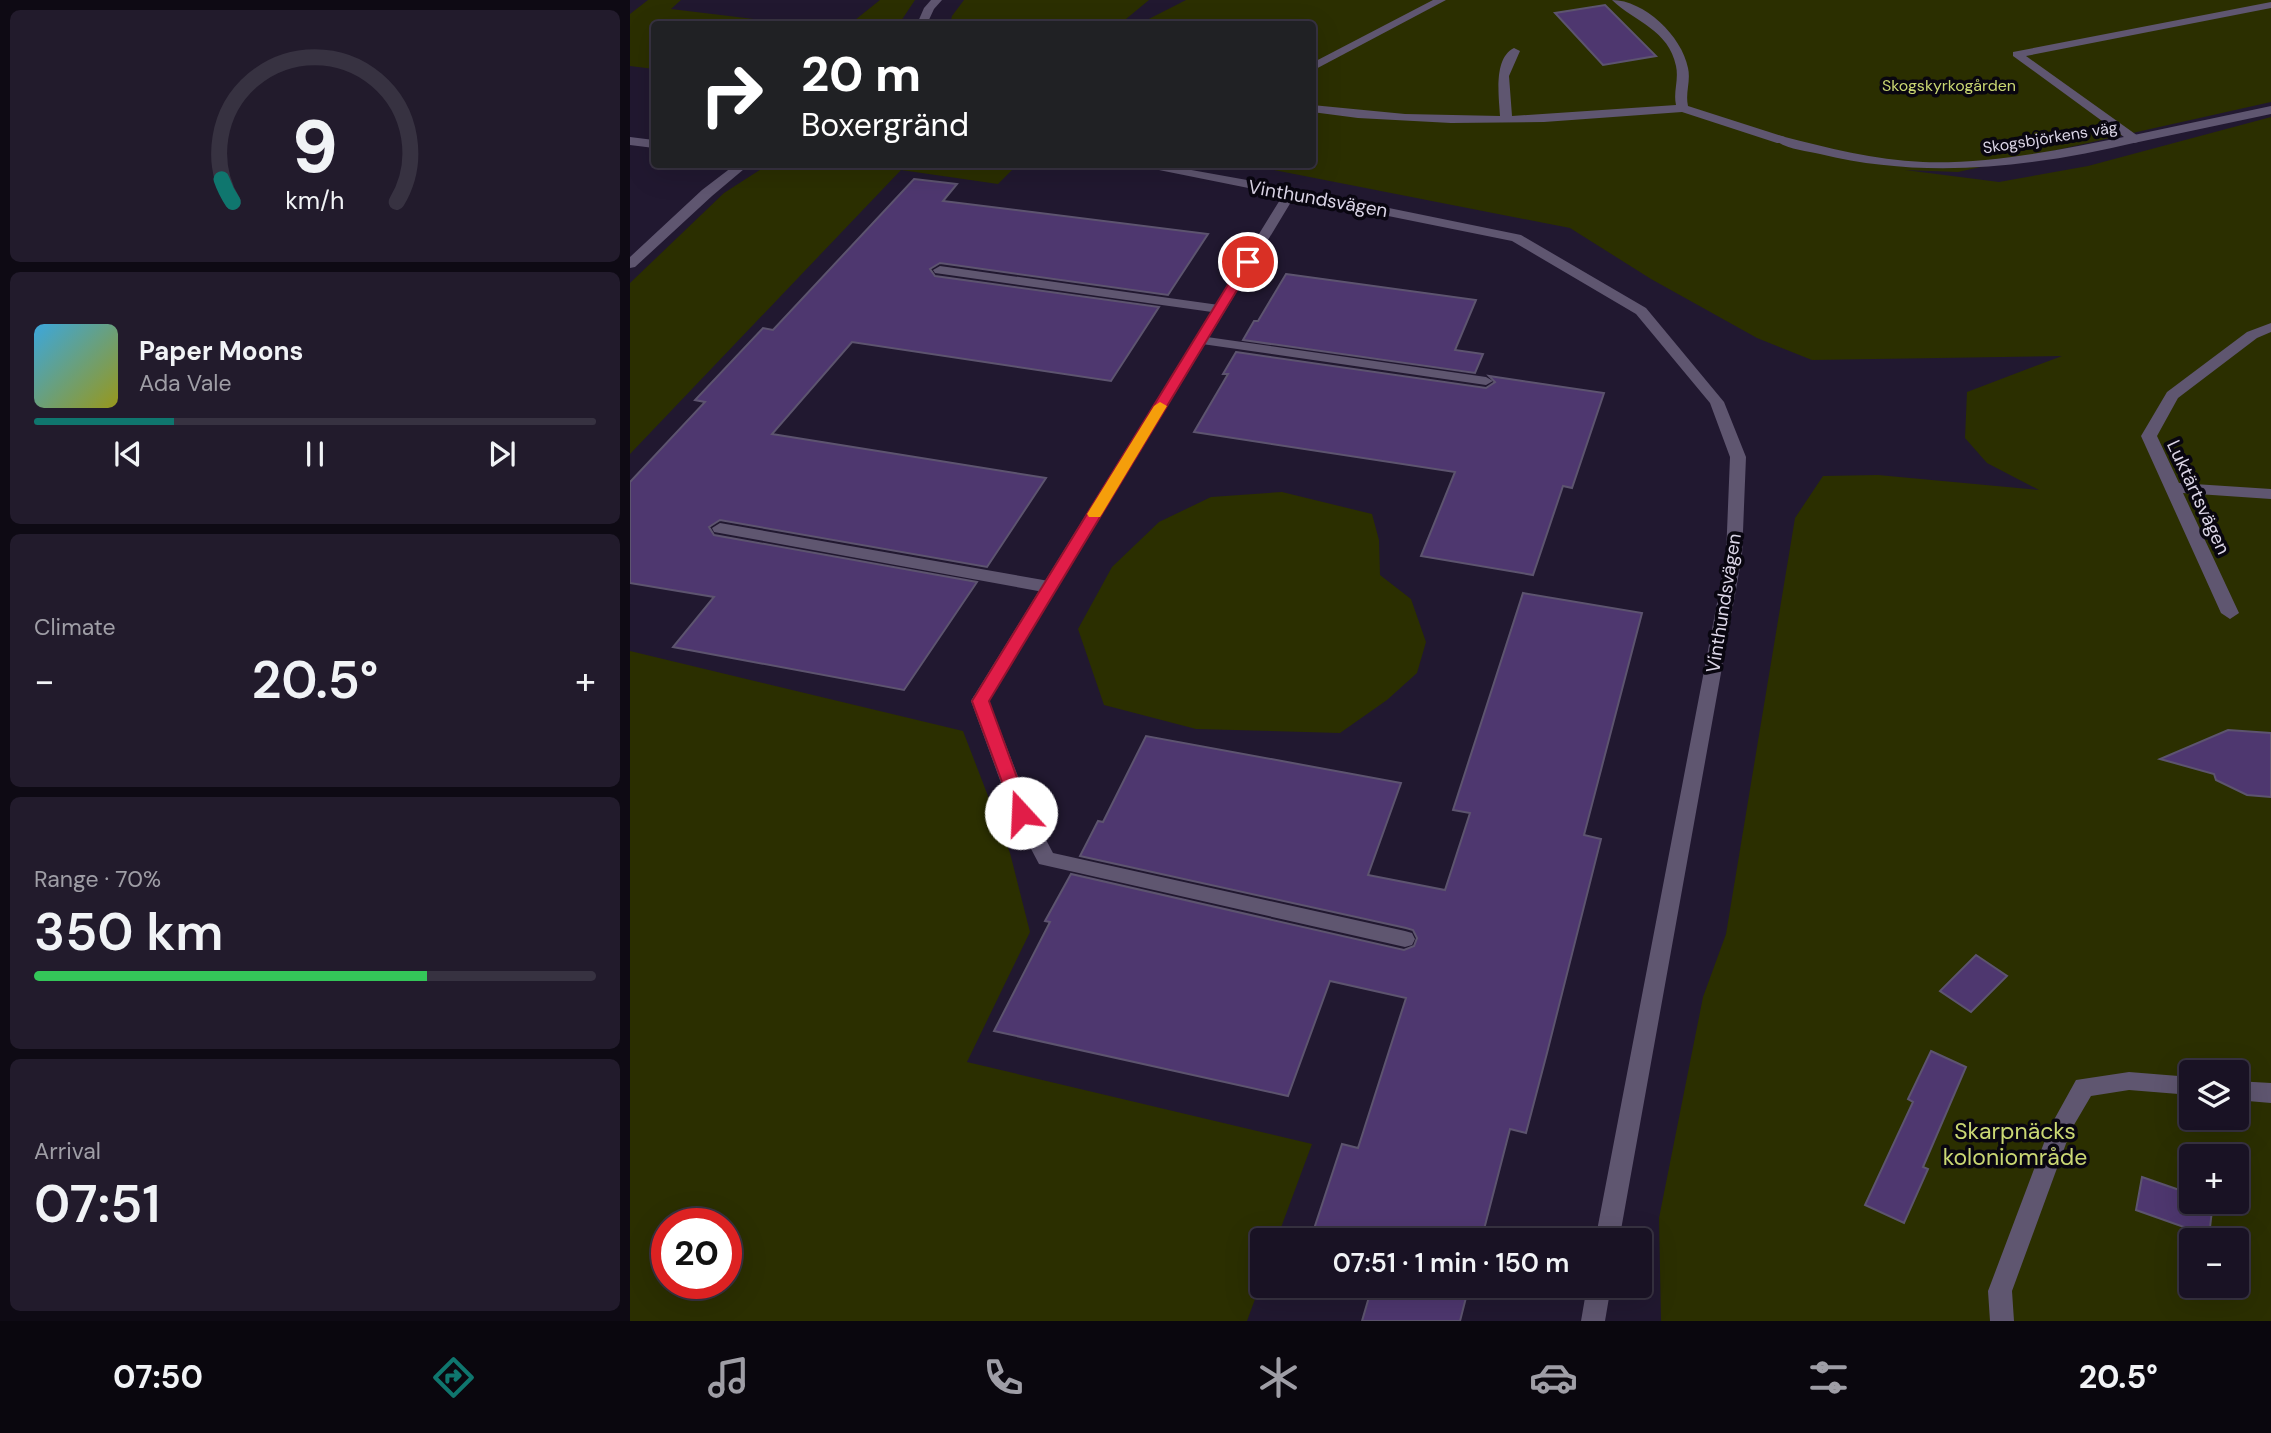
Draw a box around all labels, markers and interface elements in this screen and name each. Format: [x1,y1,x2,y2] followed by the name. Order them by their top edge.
[801,42,921,106] text: 20 m
[686,49,777,140] icon: right
[1882,75,2016,96] park label: Skogskyrkogården
[292,100,338,195] text: 9
[801,104,969,146] text: Boxergränd
[1981,116,2119,158] street label: Skogsbjörkens väg
[1246,174,1390,223] street label: Vinthundsvägen
[285,184,345,217] text: km/h
[1218,232,1278,292] pin
[1229,243,1267,281] icon: arrive
[139,334,303,368] text: Paper Moons
[139,368,232,398] text: Ada Vale
[109,435,147,473] icon: previous
[296,435,334,473] icon: pause
[483,435,521,473] icon: next
[2161,436,2236,558] street label: Luktärtsvägen
[1700,531,1747,675] street label: Vinthundsvägen
[34,612,116,642] text: Climate
[252,646,378,714] text: 20.5°
[34,656,55,706] text: −
[575,656,596,706] text: +
[984,776,1058,850] position arrow
[34,864,161,894] text: Range · 70%
[34,898,223,966] text: 350 km
[2179,1060,2249,1298] map controls
[2179,1060,2249,1130] button: layers
[1943,1116,2087,1172] park label: Skarpnäcks koloniområde
[34,1136,101,1166] text: Arrival
[2179,1144,2249,1214] button: +
[34,1170,160,1238] text: 07:51
[651,1208,742,1299] speed limit sign: 20
[2179,1228,2249,1298] button: −
[1333,1246,1569,1280] text: 07:51 · 1 min · 150 m
[429,1353,478,1402] icon: directions
[704,1353,753,1402] icon: music
[979,1353,1028,1402] icon: phone
[1254,1353,1303,1402] icon: climate
[1529,1353,1578,1402] icon: car
[1804,1353,1853,1402] icon: filters
[113,1356,203,1398] text: 07:50
[2079,1356,2158,1398] text: 20.5°

